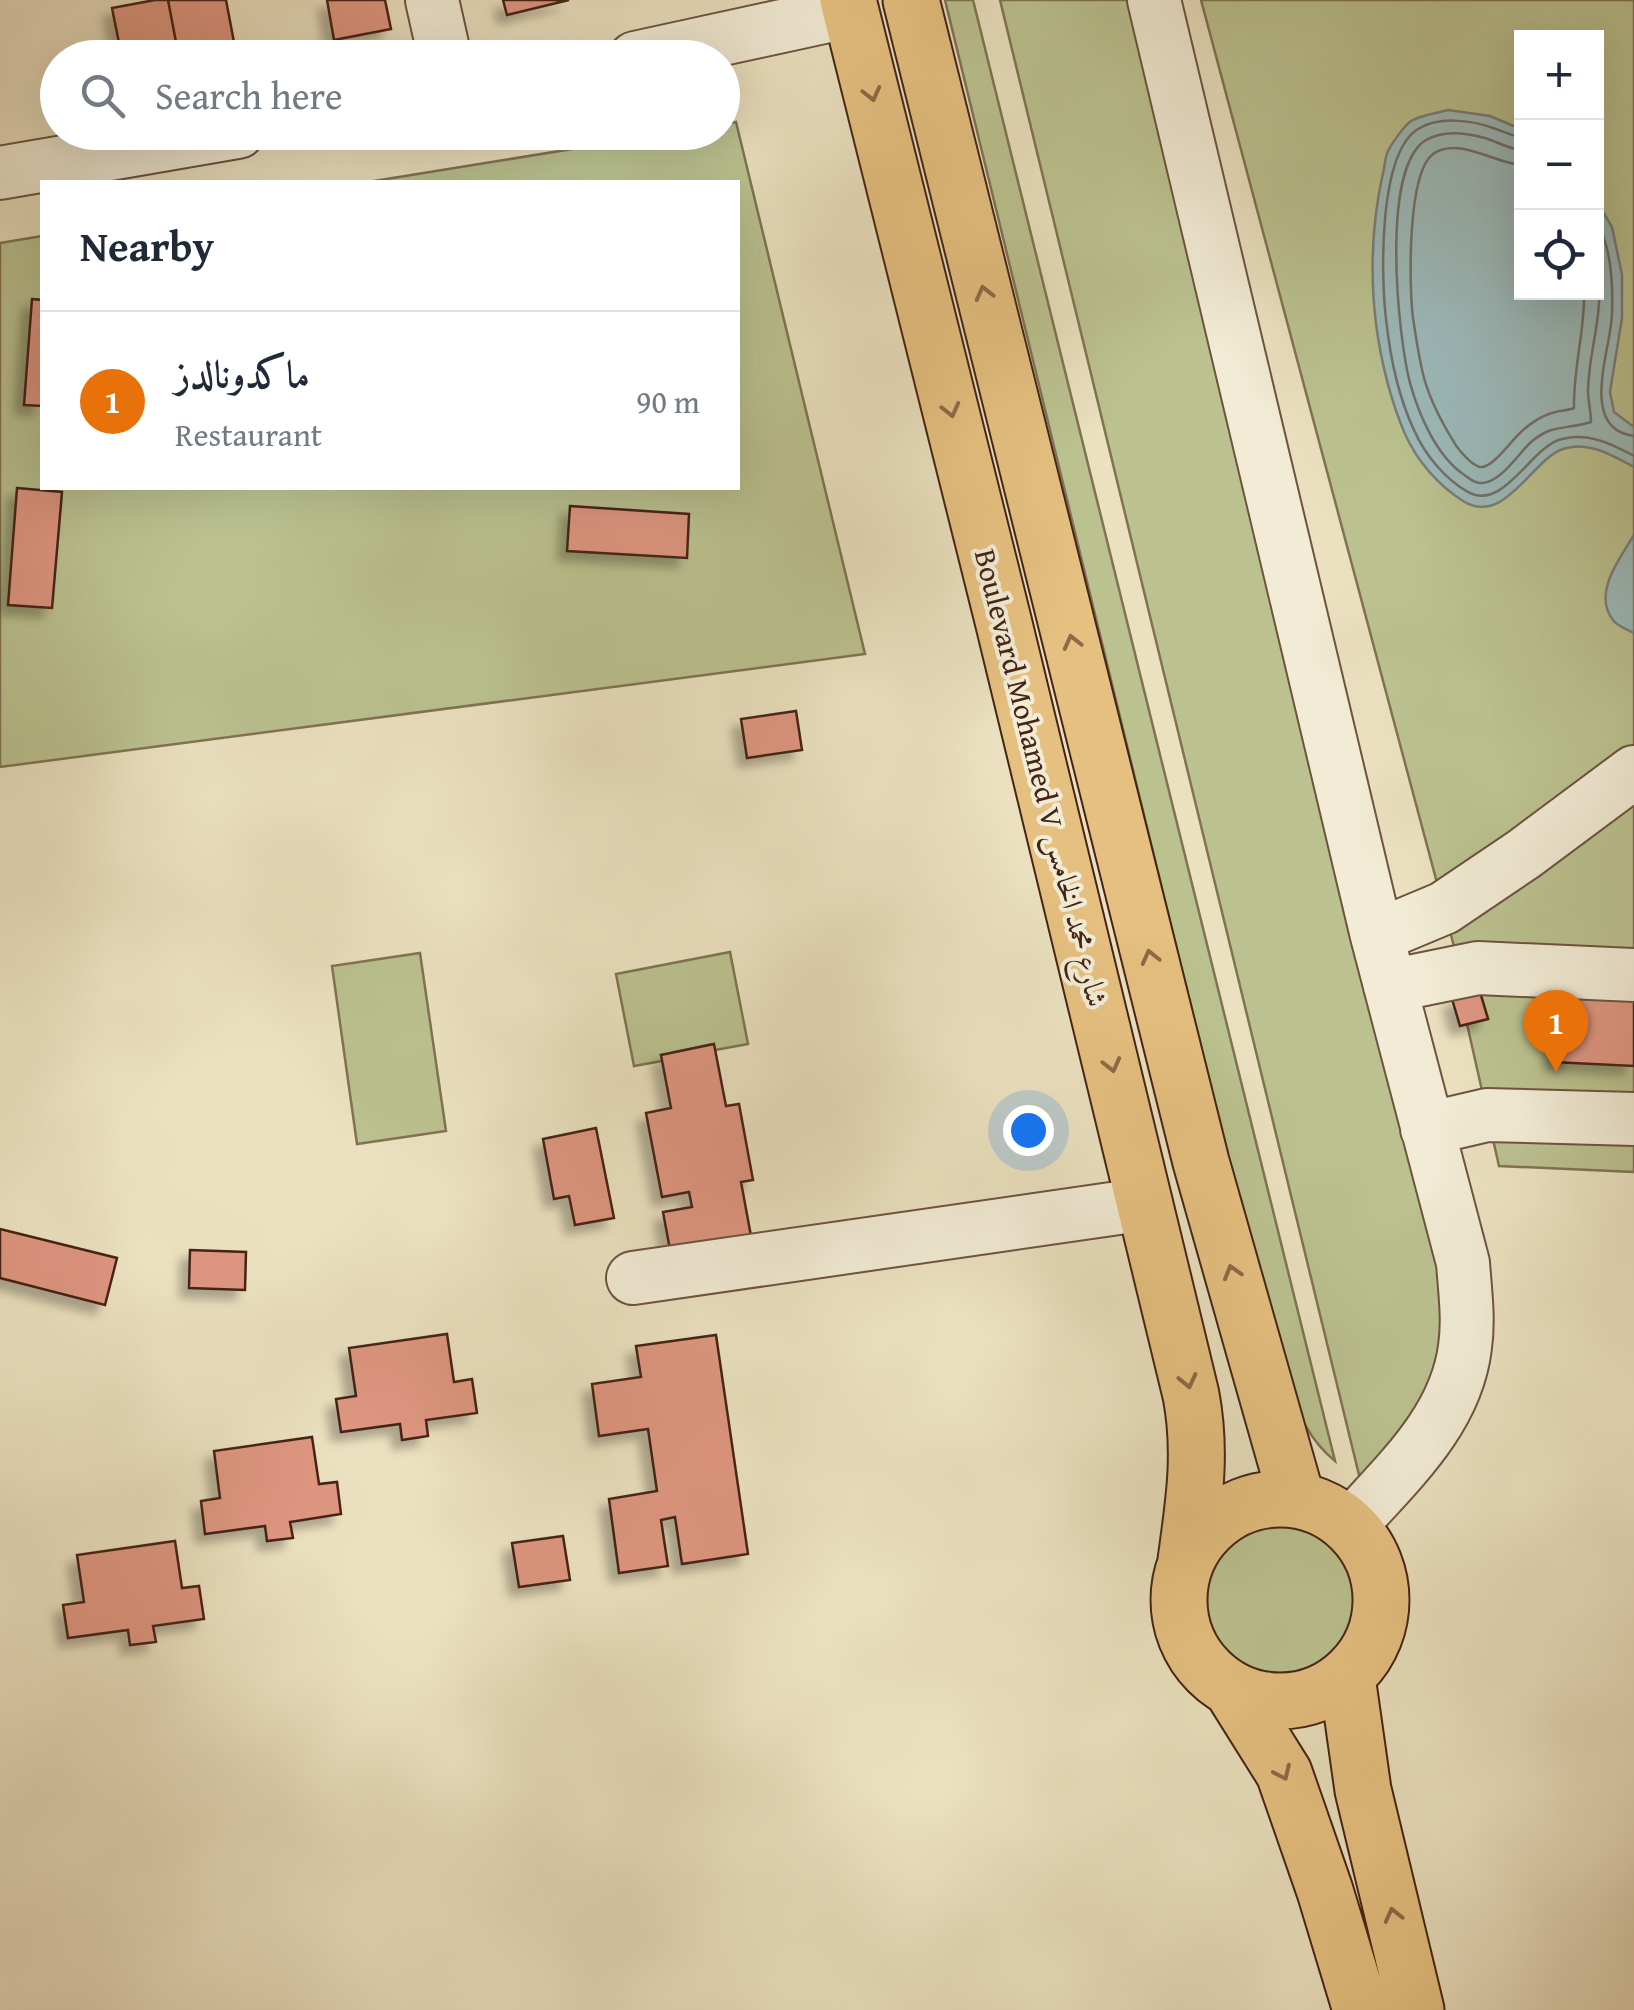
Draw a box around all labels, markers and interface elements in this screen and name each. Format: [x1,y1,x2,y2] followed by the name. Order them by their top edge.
[1514,30,1604,300] map controls
[1514,30,1604,120] button: +
[40,40,740,150] search box
[155,67,343,123] text: Search here
[75,68,130,123] icon: search
[860,85,881,102] one-way arrow
[1514,120,1604,210] button: −
[1514,210,1604,300] button: locate
[80,215,214,276] text: Nearby
[975,285,996,302] one-way arrow
[175,345,310,401] text: ماكدونالدز
[104,378,121,425] text: 1
[636,378,700,425] text: 90 m
[939,401,960,418] one-way arrow
[175,411,322,458] text: Restaurant
[960,544,1120,1012] street label: Boulevard Mohamed V شارع محمد الخامس
[1062,634,1083,651] one-way arrow
[1141,949,1162,966] one-way arrow
[1524,990,1588,1072] pin: 1
[1100,1056,1121,1073] one-way arrow
[1003,1105,1054,1156] your location
[1222,1264,1243,1281] one-way arrow
[1176,1372,1197,1389] one-way arrow
[1270,1763,1290,1781] one-way arrow
[1384,1907,1405,1924] one-way arrow

